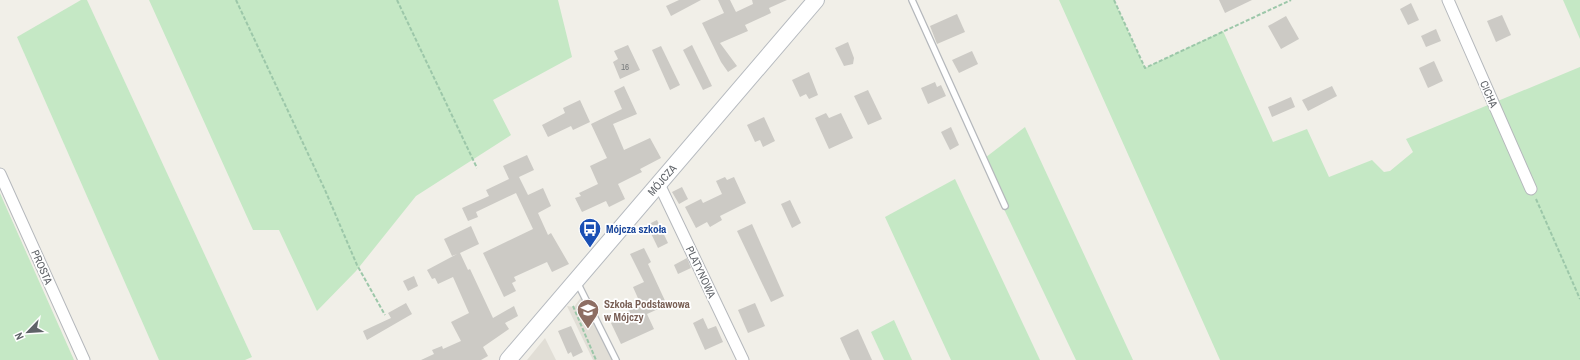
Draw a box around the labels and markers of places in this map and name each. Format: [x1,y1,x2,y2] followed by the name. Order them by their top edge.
[577,216,603,249] bus stop icon: Mójcza szkoła
[606,222,666,236] place label: Mójcza szkoła
[575,297,601,330] school or university icon: Szkoła Podstawowa w Mójczy
[604,297,690,324] place label: Szkoła Podstawowa w Mójczy

